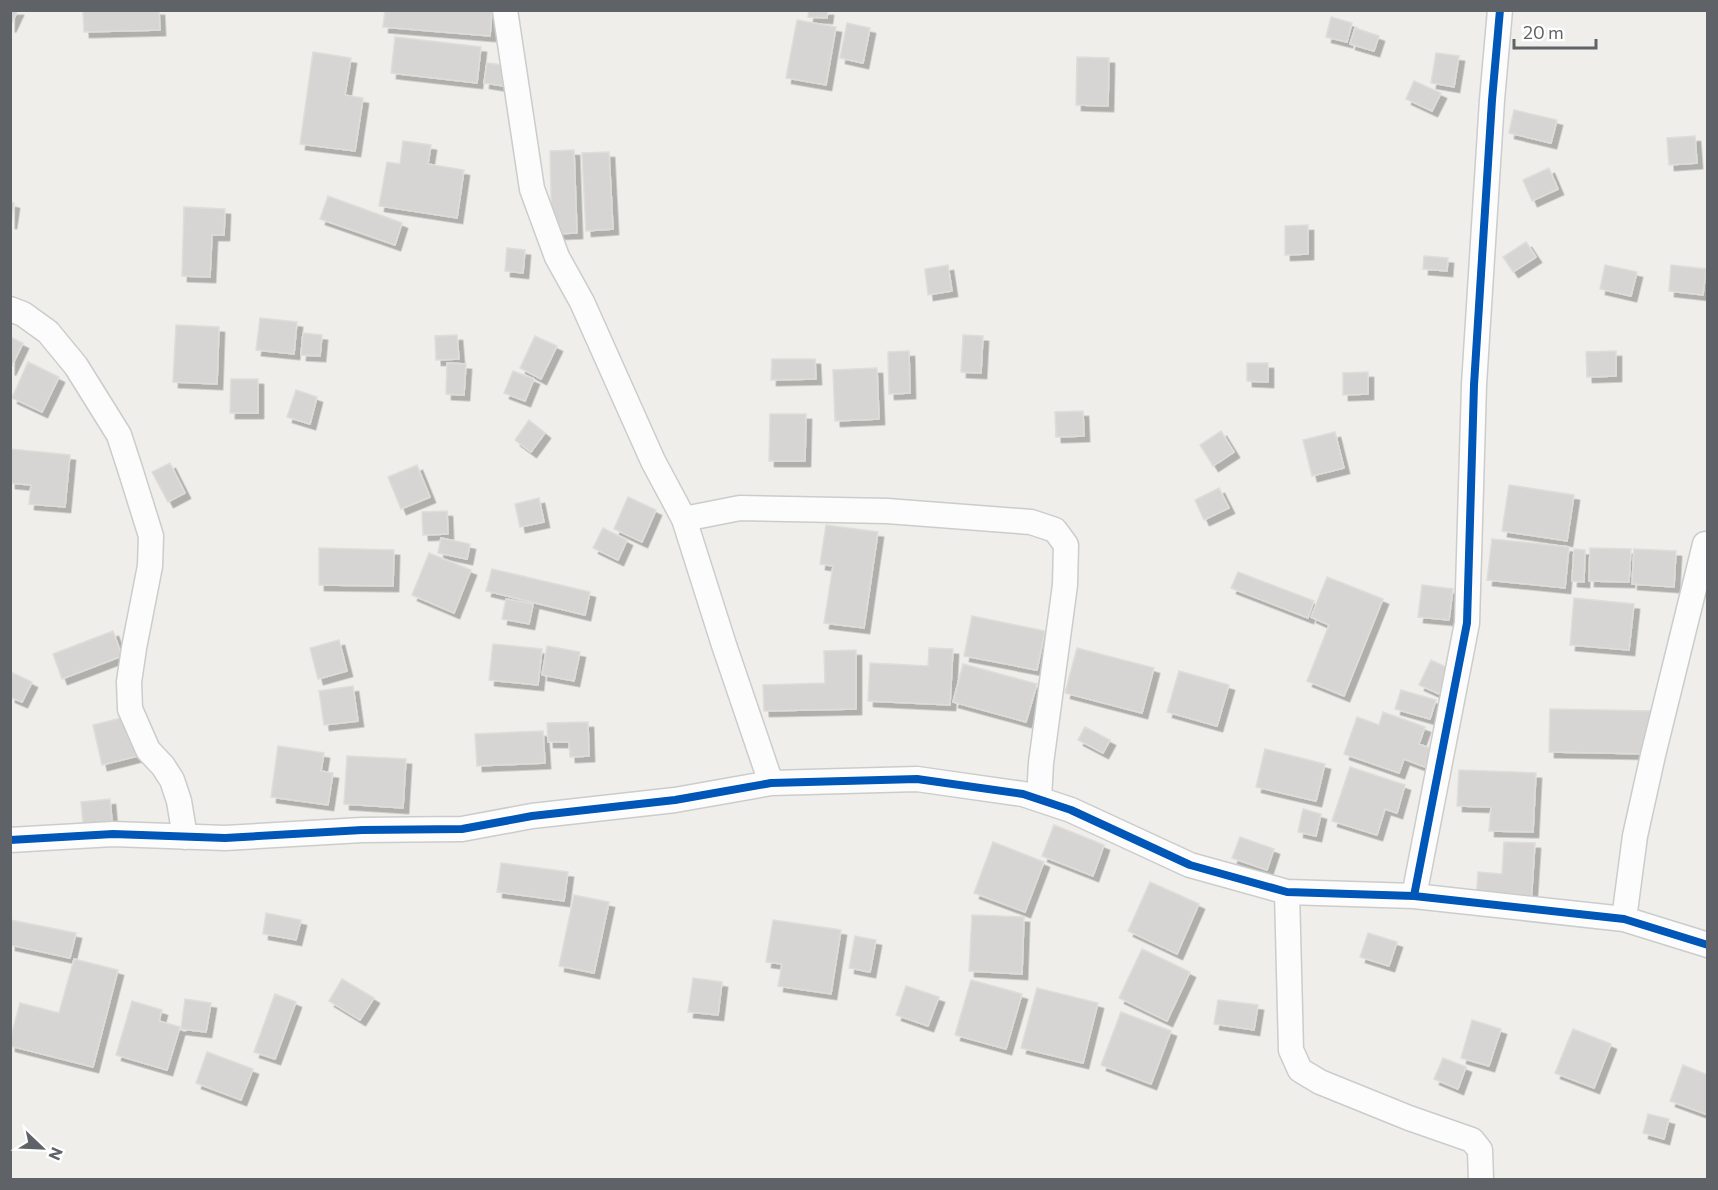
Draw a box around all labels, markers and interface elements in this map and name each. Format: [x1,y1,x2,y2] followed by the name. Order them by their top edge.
[1514,12,1596,50] scale bar
[1523,21,1564,43] text: 20 m
[12,1118,72,1178] north arrow
[45,1145,67,1163] text: N

